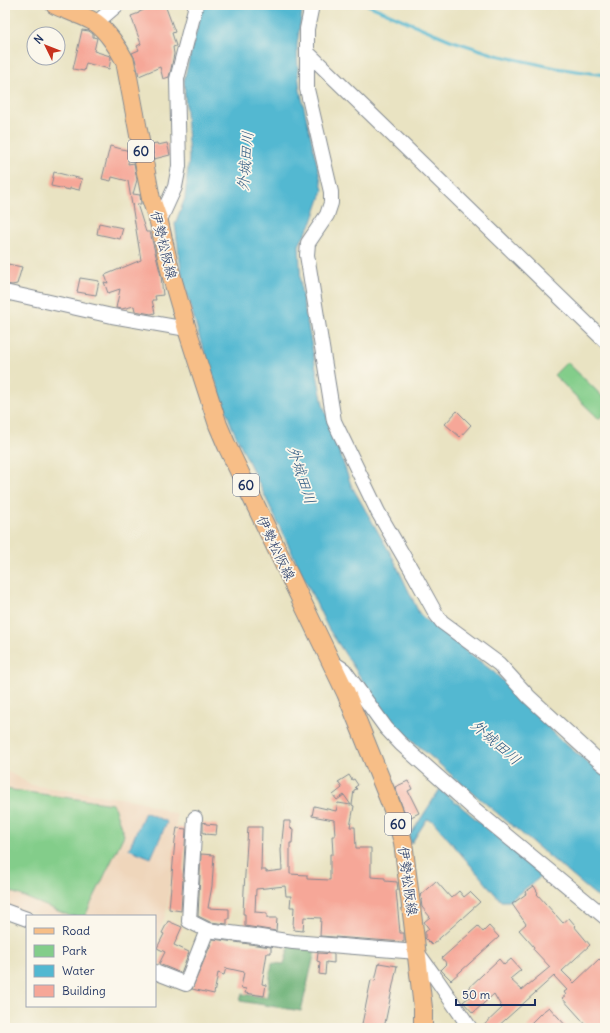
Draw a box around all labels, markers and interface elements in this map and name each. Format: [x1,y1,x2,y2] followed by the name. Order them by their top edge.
[26,26,66,66] north arrow
[31,32,46,47] text: N
[233,130,257,192] water label: 外城田川
[128,140,154,162] road number: 60
[147,209,181,281] street label: 伊勢松阪線
[284,444,320,506] water label: 外城田川
[233,474,259,496] road number: 60
[253,513,299,583] street label: 伊勢松阪線
[467,715,525,769] water label: 外城田川
[385,813,411,835] road number: 60
[394,845,422,917] street label: 伊勢松阪線
[26,915,156,1007] legend
[62,923,90,938] text: Road
[62,943,87,958] text: Park
[62,963,95,978] text: Water
[456,981,535,1007] scale bar
[62,983,106,998] text: Building
[462,987,491,1002] text: 50 m

